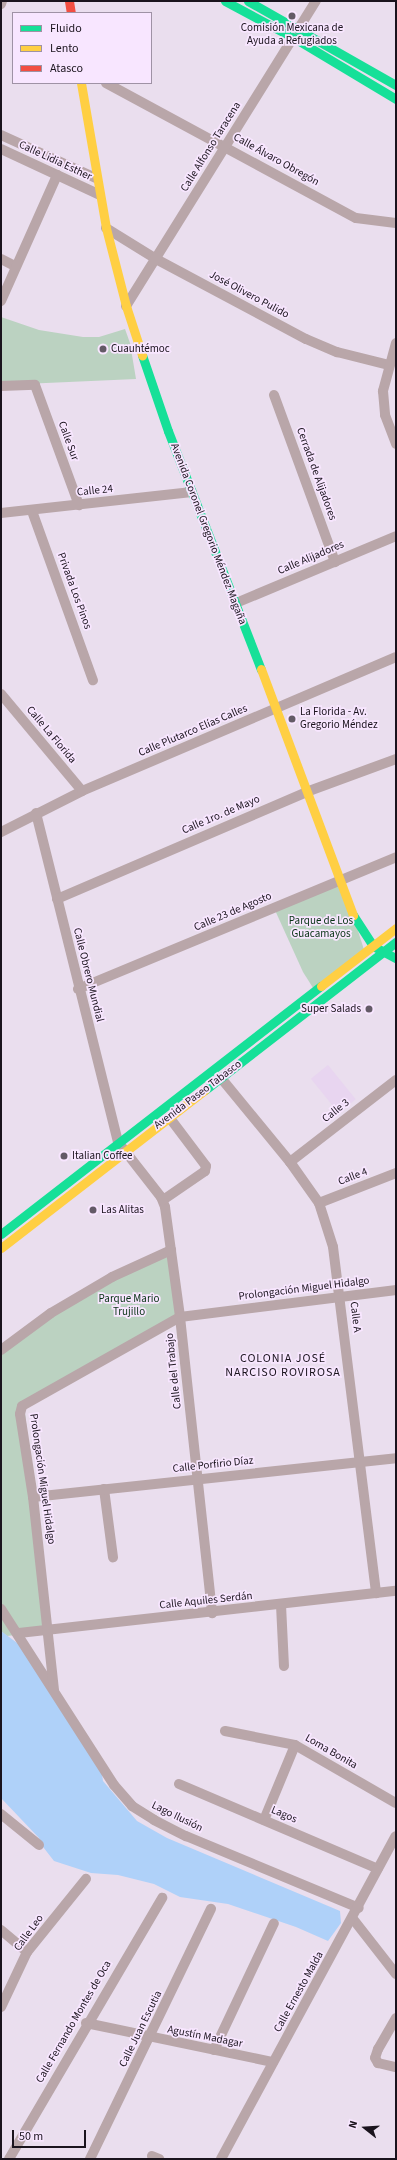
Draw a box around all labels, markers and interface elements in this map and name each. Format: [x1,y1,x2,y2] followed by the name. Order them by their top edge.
[287,11,297,21] marker: Comisión Mexicana de Ayuda a Refugiados
[12,12,152,84] legend
[50,20,82,37] text: Fluido
[241,22,343,48] place label: Comisión Mexicana de Ayuda a Refugiados
[50,40,79,57] text: Lento
[50,60,83,77] text: Atasco
[178,100,244,194] street label: Calle Alfonso Taracena
[231,131,321,189] street label: Calle Álvaro Obregón
[16,138,94,184] street label: Calle Lidia Esther
[207,268,291,322] street label: José Olivero Pulido
[111,342,170,356] place label: Cuauhtémoc
[98,344,108,354] marker: Cuauhtémoc
[55,420,81,462] street label: Calle Sur
[293,426,339,522] street label: Cerrada de Alijadores
[167,441,249,627] street label: Avenida Coronel Gregorio Méndez Magaña
[76,483,114,499] street label: Calle 24
[276,538,346,578] street label: Calle Alijadores
[54,551,94,631] street label: Privada Los Pinos
[137,702,249,760] street label: Calle Plutarco Elías Calles
[23,704,79,766] street label: Calle La Florida
[300,706,378,732] place label: La Florida - Av. Gregorio Méndez
[287,714,297,724] marker: La Florida - Av. Gregorio Méndez
[180,793,262,837] street label: Calle 1ro. de Mayo
[192,890,274,934] street label: Calle 23 de Agosto
[289,915,353,941] park label: Parque de Los Guacamayos
[70,927,106,1023] street label: Calle Obrero Mundial
[301,1002,361,1016] place label: Super Salads
[364,1004,374,1014] marker: Super Salads
[152,1058,244,1132] street label: Avenida Paseo Tabasco
[320,1096,352,1126] street label: Calle 3
[72,1149,133,1163] place label: Italian Coffee
[59,1151,69,1161] marker: Italian Coffee
[336,1165,370,1189] street label: Calle 4
[101,1203,144,1217] place label: Las Alitas
[88,1205,98,1215] marker: Las Alitas
[238,1274,370,1304] street label: Prolongación Miguel Hidalgo
[99,1293,159,1319] park label: Parque Mario Trujillo
[347,1301,363,1333] street label: Calle A
[163,1332,185,1410] street label: Calle del Trabajo
[225,1352,341,1380] district label: COLONIA JOSÉ NARCISO ROVIROSA
[26,1413,58,1545] street label: Prolongación Miguel Hidalgo
[172,1454,254,1476] street label: Calle Porfirio Díaz
[159,1590,253,1612] street label: Calle Aquiles Serdán
[302,1732,360,1772] street label: Loma Bonita
[149,1799,205,1835] street label: Lago Ilusión
[269,1804,299,1826] street label: Lagos
[11,1912,47,1954] street label: Calle Leo
[271,1949,327,2035] street label: Calle Ernesto Malda
[34,1959,114,2085] street label: Calle Fernando Montes de Oca
[117,1989,165,2069] street label: Calle Juan Escutia
[166,2023,244,2051] street label: Agustín Madagar
[345,2108,385,2148] north arrow
[345,2119,361,2130] text: N
[14,2122,88,2148] scale bar
[19,2128,43,2145] text: 50 m

